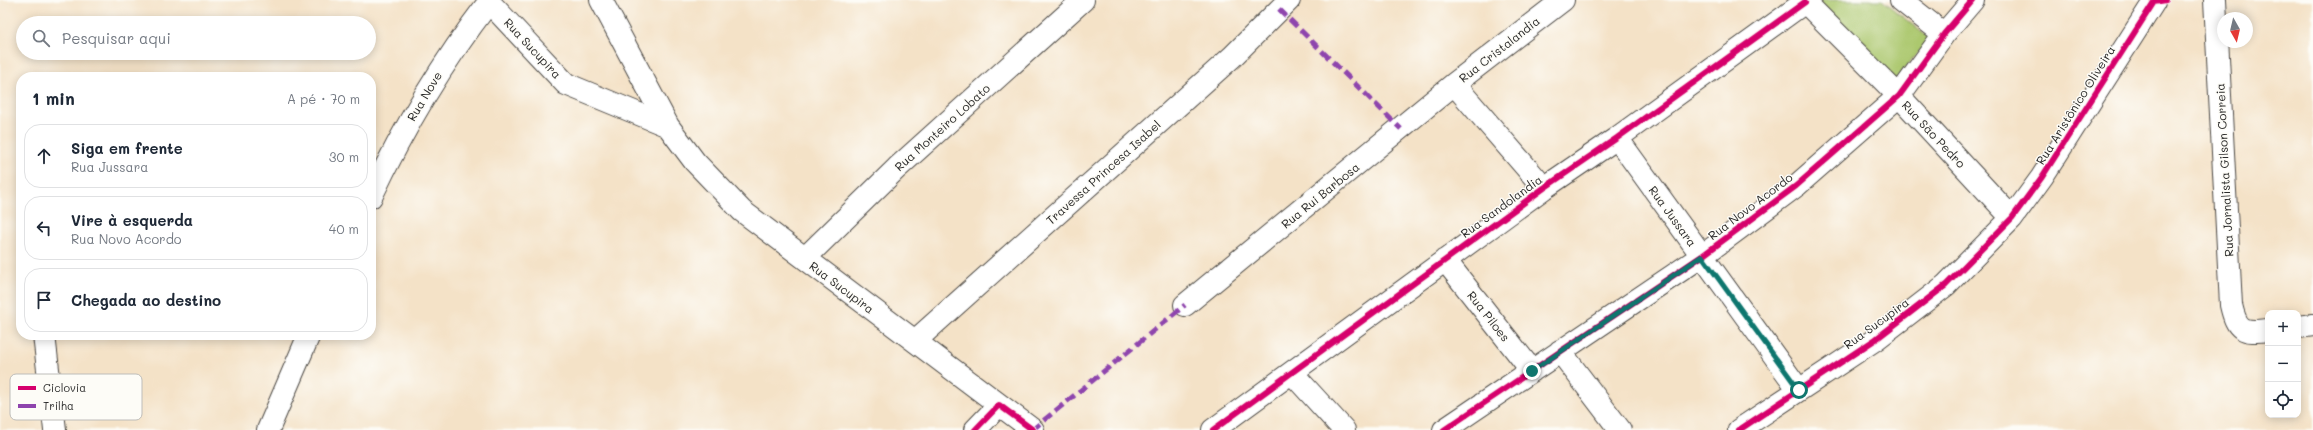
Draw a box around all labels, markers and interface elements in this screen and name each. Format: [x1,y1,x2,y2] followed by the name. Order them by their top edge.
[1455,12,1543,86] street label: Rua Cristalandia
[2217,12,2253,48] north arrow
[501,14,565,82] street label: Rua Sucupira
[16,16,376,60] search box
[30,27,52,49] icon: search
[62,28,171,48] text: Pesquisar aqui
[2032,43,2118,167] street label: Rua Aristônico Oliveira
[403,68,445,124] street label: Rua Nove
[891,80,993,174] street label: Rua Monteiro Lobato
[2211,83,2237,257] street label: Rua Jornalista Gilson Correia
[32,87,75,109] text: 1 min
[287,90,360,107] text: A pé · 70 m
[1899,97,1969,171] street label: Rua São Pedro
[1042,116,1164,228] street label: Travessa Princesa Isabel
[71,138,183,158] text: Siga em frente
[33,145,55,167] icon: ahead
[329,148,359,165] text: 30 m
[71,158,148,175] text: Rua Jussara
[1278,158,1362,232] street label: Rua Rui Barbosa
[1704,169,1796,243] street label: Rua Novo Acordo
[1457,171,1545,241] street label: Rua Sandolandia
[1646,182,1700,250] street label: Rua Jussara
[71,210,193,230] text: Vire à esquerda
[33,217,55,239] icon: left
[329,220,359,237] text: 40 m
[71,230,182,247] text: Rua Novo Acordo
[806,257,878,317] street label: Rua Sucupira
[1464,287,1514,345] street label: Rua Piloes
[33,289,55,311] icon: arrive
[71,290,221,310] text: Chegada ao destino
[1840,294,1912,352] street label: Rua Sucupira
[2265,310,2301,418] map controls
[2265,310,2301,346] button: +
[2265,346,2301,382] button: −
[1523,362,1541,380] route end
[10,374,142,420] legend
[43,380,86,395] text: Ciclovia
[1790,381,1808,399] route start
[2265,382,2301,418] button: locate
[43,398,74,413] text: Trilha

